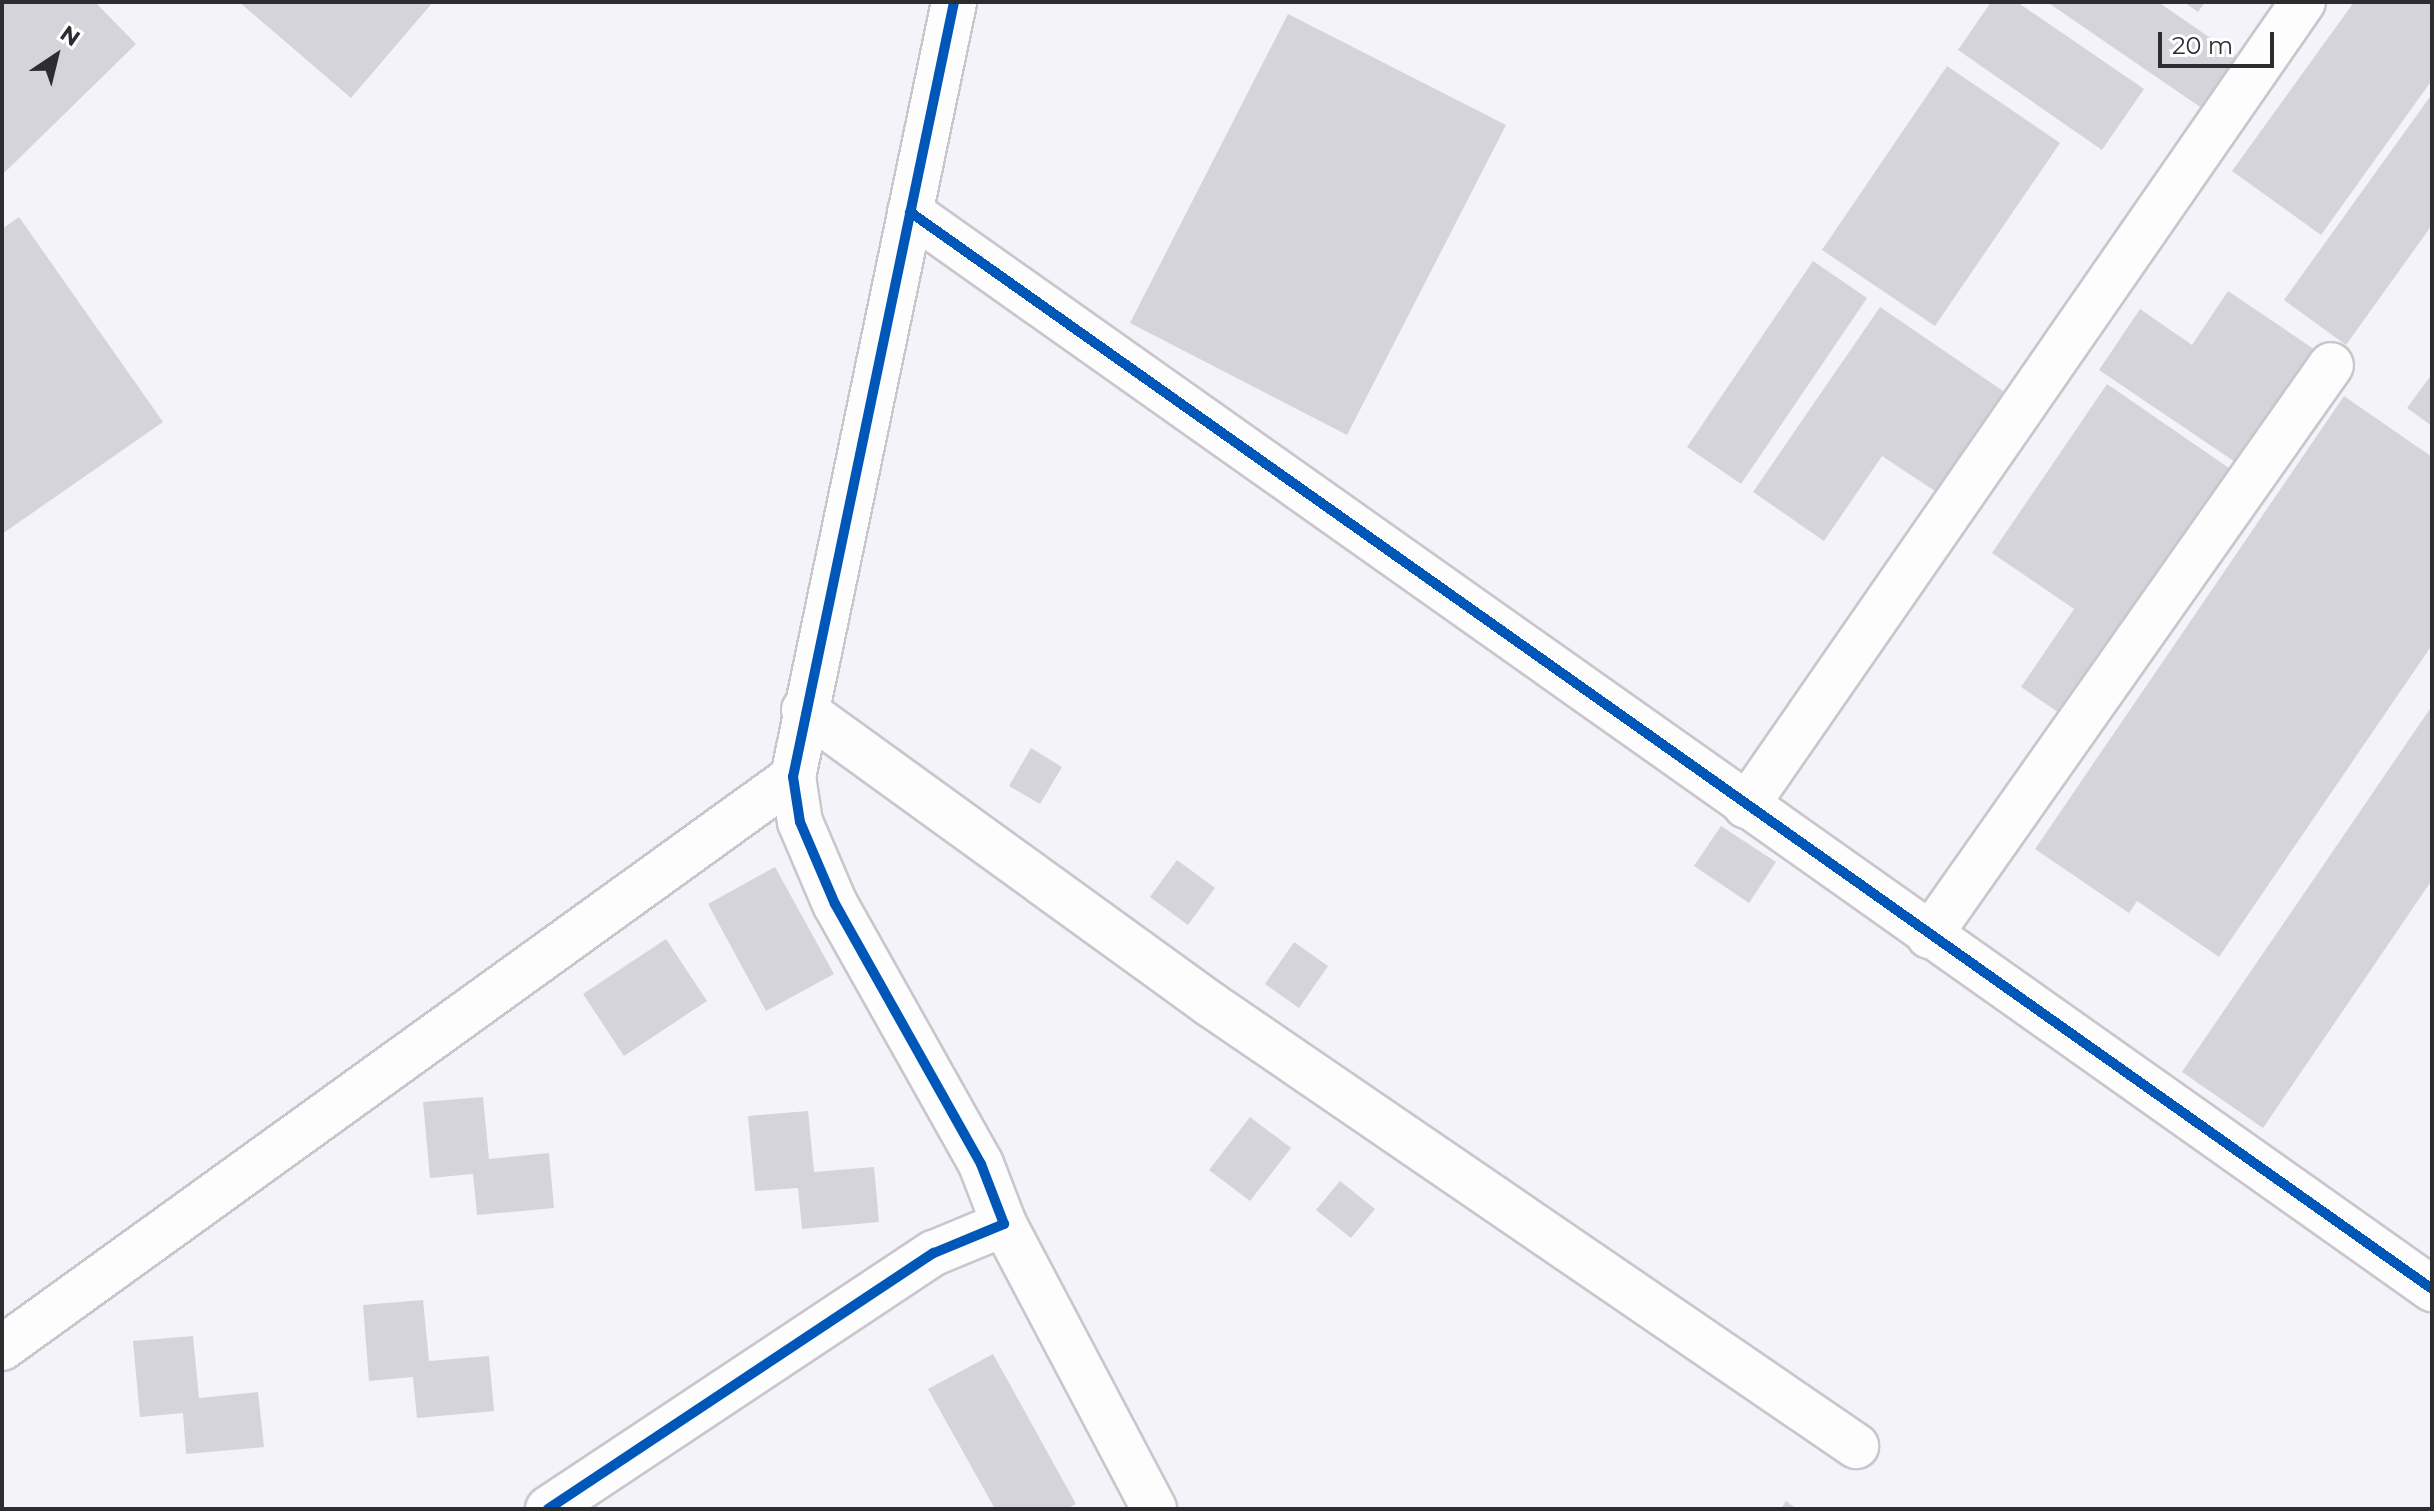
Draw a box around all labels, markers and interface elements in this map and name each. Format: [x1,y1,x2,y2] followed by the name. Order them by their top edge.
[16,16,96,96] north arrow
[2162,16,2278,66] scale bar
[55,20,85,52] text: N
[2172,31,2233,60] text: 20 m

